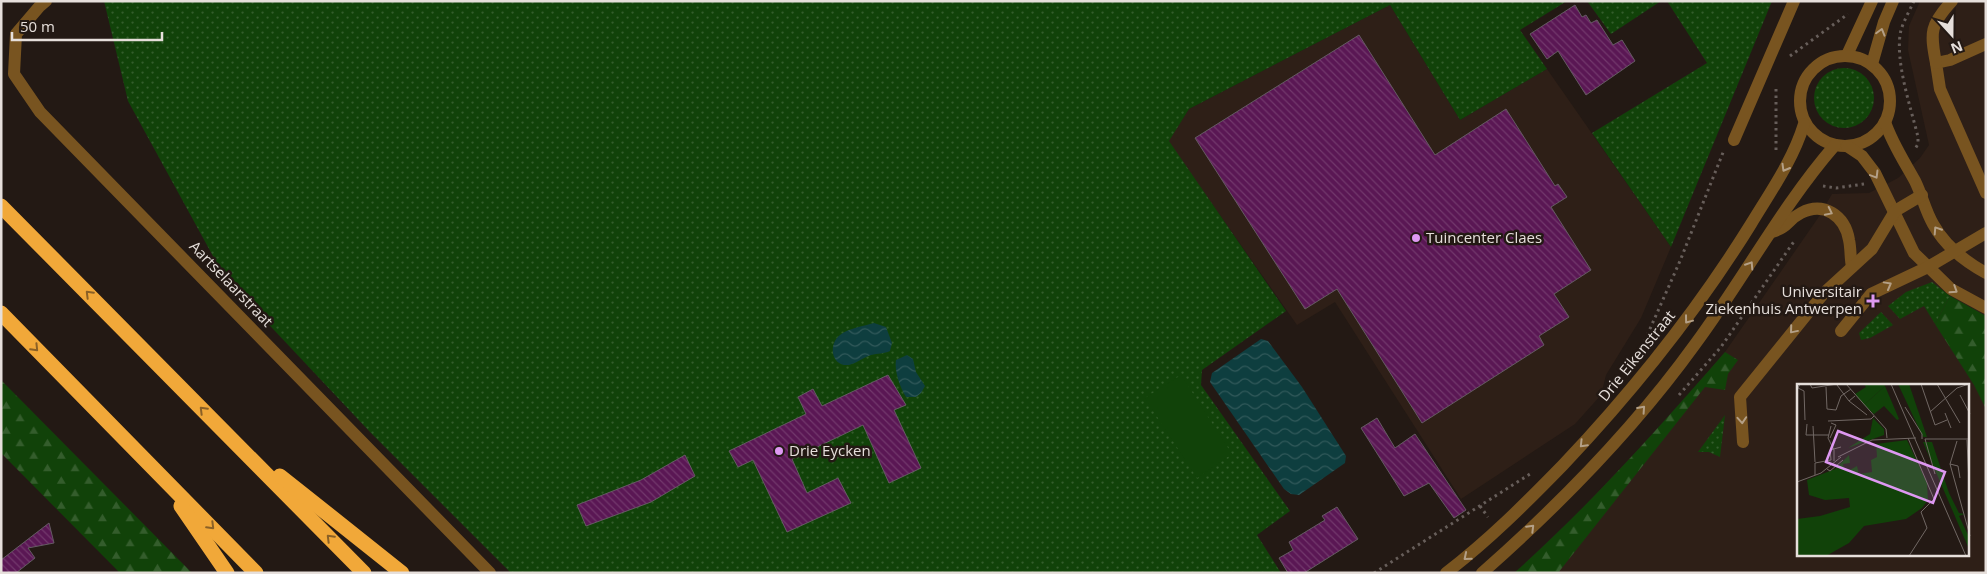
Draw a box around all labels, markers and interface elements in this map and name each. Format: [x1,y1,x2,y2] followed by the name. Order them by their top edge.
[12,10,162,42] scale bar
[1927,10,1977,60] north arrow
[20,16,55,36] text: 50 m
[1875,29,1885,37] one-way arrow
[1948,37,1966,59] text: N
[1781,163,1791,172] one-way arrow
[1868,170,1878,179] one-way arrow
[1824,206,1833,216] one-way arrow
[1934,226,1943,235] one-way arrow
[1426,227,1542,247] place label: Tuincenter Claes
[1410,232,1422,244] marker: Tuincenter Claes
[186,236,278,331] street label: Aartselaarstraat
[1744,262,1753,271] one-way arrow
[1705,281,1862,318] place label: Universitair Ziekenhuis Antwerpen
[1882,281,1891,291] one-way arrow
[1948,284,1958,293] one-way arrow
[86,291,95,300] one-way arrow
[1866,294,1880,308] marker: Universitair Ziekenhuis Antwerpen
[1593,306,1679,405] street label: Drie Eikenstraat
[1685,314,1694,324] one-way arrow
[1790,325,1799,334] one-way arrow
[30,342,39,351] one-way arrow
[1797,384,1970,556] inset map
[1637,406,1646,415] one-way arrow
[200,407,209,416] one-way arrow
[1736,416,1747,424] one-way arrow
[1580,438,1589,447] one-way arrow
[789,440,871,460] place label: Drie Eycken
[773,445,785,457] marker: Drie Eycken
[205,521,214,530] one-way arrow
[1525,525,1534,534] one-way arrow
[327,535,336,544] one-way arrow
[1463,551,1472,560] one-way arrow

